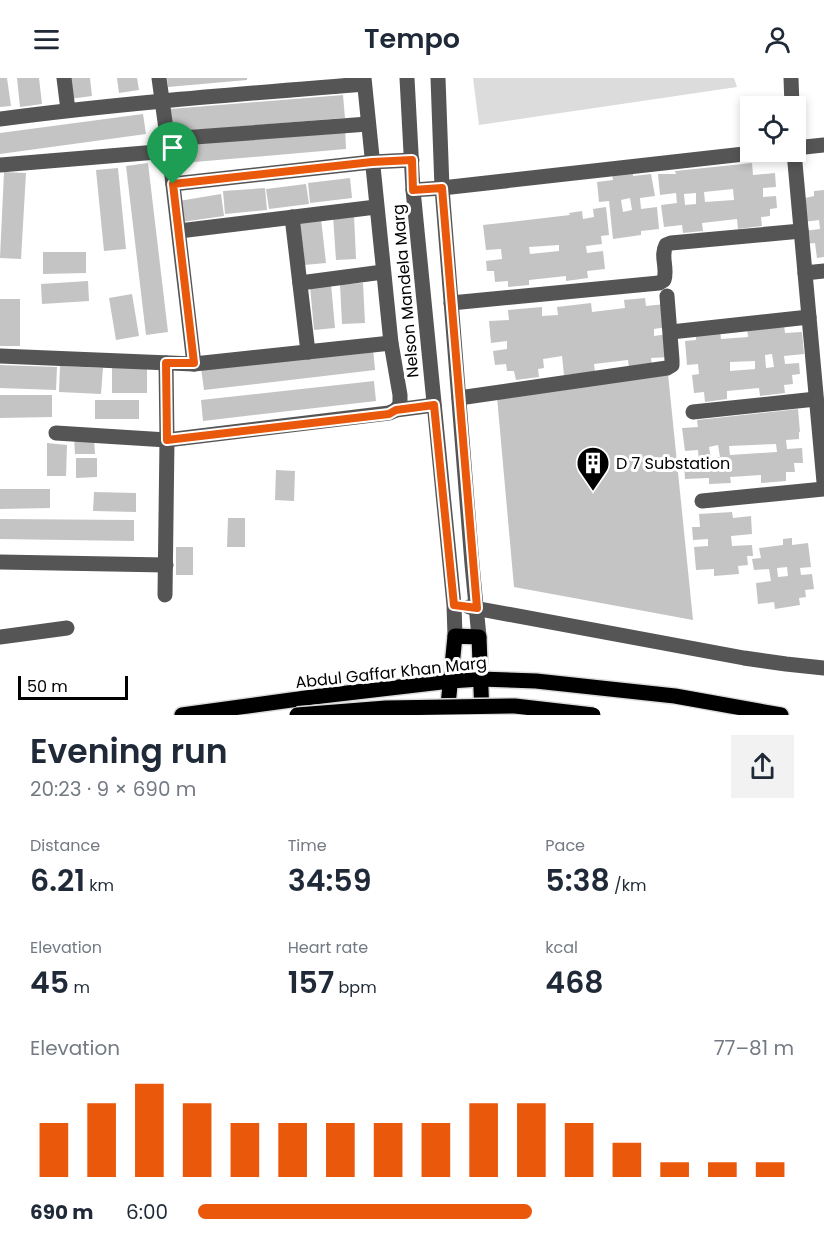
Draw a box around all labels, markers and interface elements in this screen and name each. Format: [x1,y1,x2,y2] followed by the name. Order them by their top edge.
[364,20,460,57] text: Tempo
[30,23,63,56] icon: menu
[761,23,794,56] icon: person
[740,96,806,162] map controls
[740,96,806,162] button: locate
[147,122,198,184] pin
[156,131,189,164] icon: arrive
[386,203,425,379] street label: Nelson Mandela Marg
[575,445,611,492] building icon: D 7 Substation
[616,452,730,475] place label: D 7 Substation
[294,651,488,694] street label: Abdul Gaffar Khan Marg
[18,673,128,700] scale bar
[27,675,68,698] text: 50 m
[30,728,228,775] text: Evening run
[731,735,794,798] button: share
[30,775,196,803] text: 20:23 · 9 × 690 m
[30,834,100,857] text: Distance
[288,834,327,857] text: Time
[545,834,585,857] text: Pace
[30,859,85,902] text: 6.21
[288,859,371,902] text: 34:59
[545,859,610,902] text: 5:38
[85,874,114,897] text: km
[610,874,646,897] text: /km
[30,936,102,959] text: Elevation
[288,936,368,959] text: Heart rate
[545,936,578,959] text: kcal
[30,961,69,1004] text: 45
[288,961,334,1004] text: 157
[545,961,604,1004] text: 468
[69,976,90,999] text: m
[334,976,377,999] text: bpm
[30,1034,120,1062] text: Elevation
[714,1034,794,1062] text: 77–81 m
[30,1198,94,1226] text: 690 m
[126,1198,168,1226] text: 6:00

